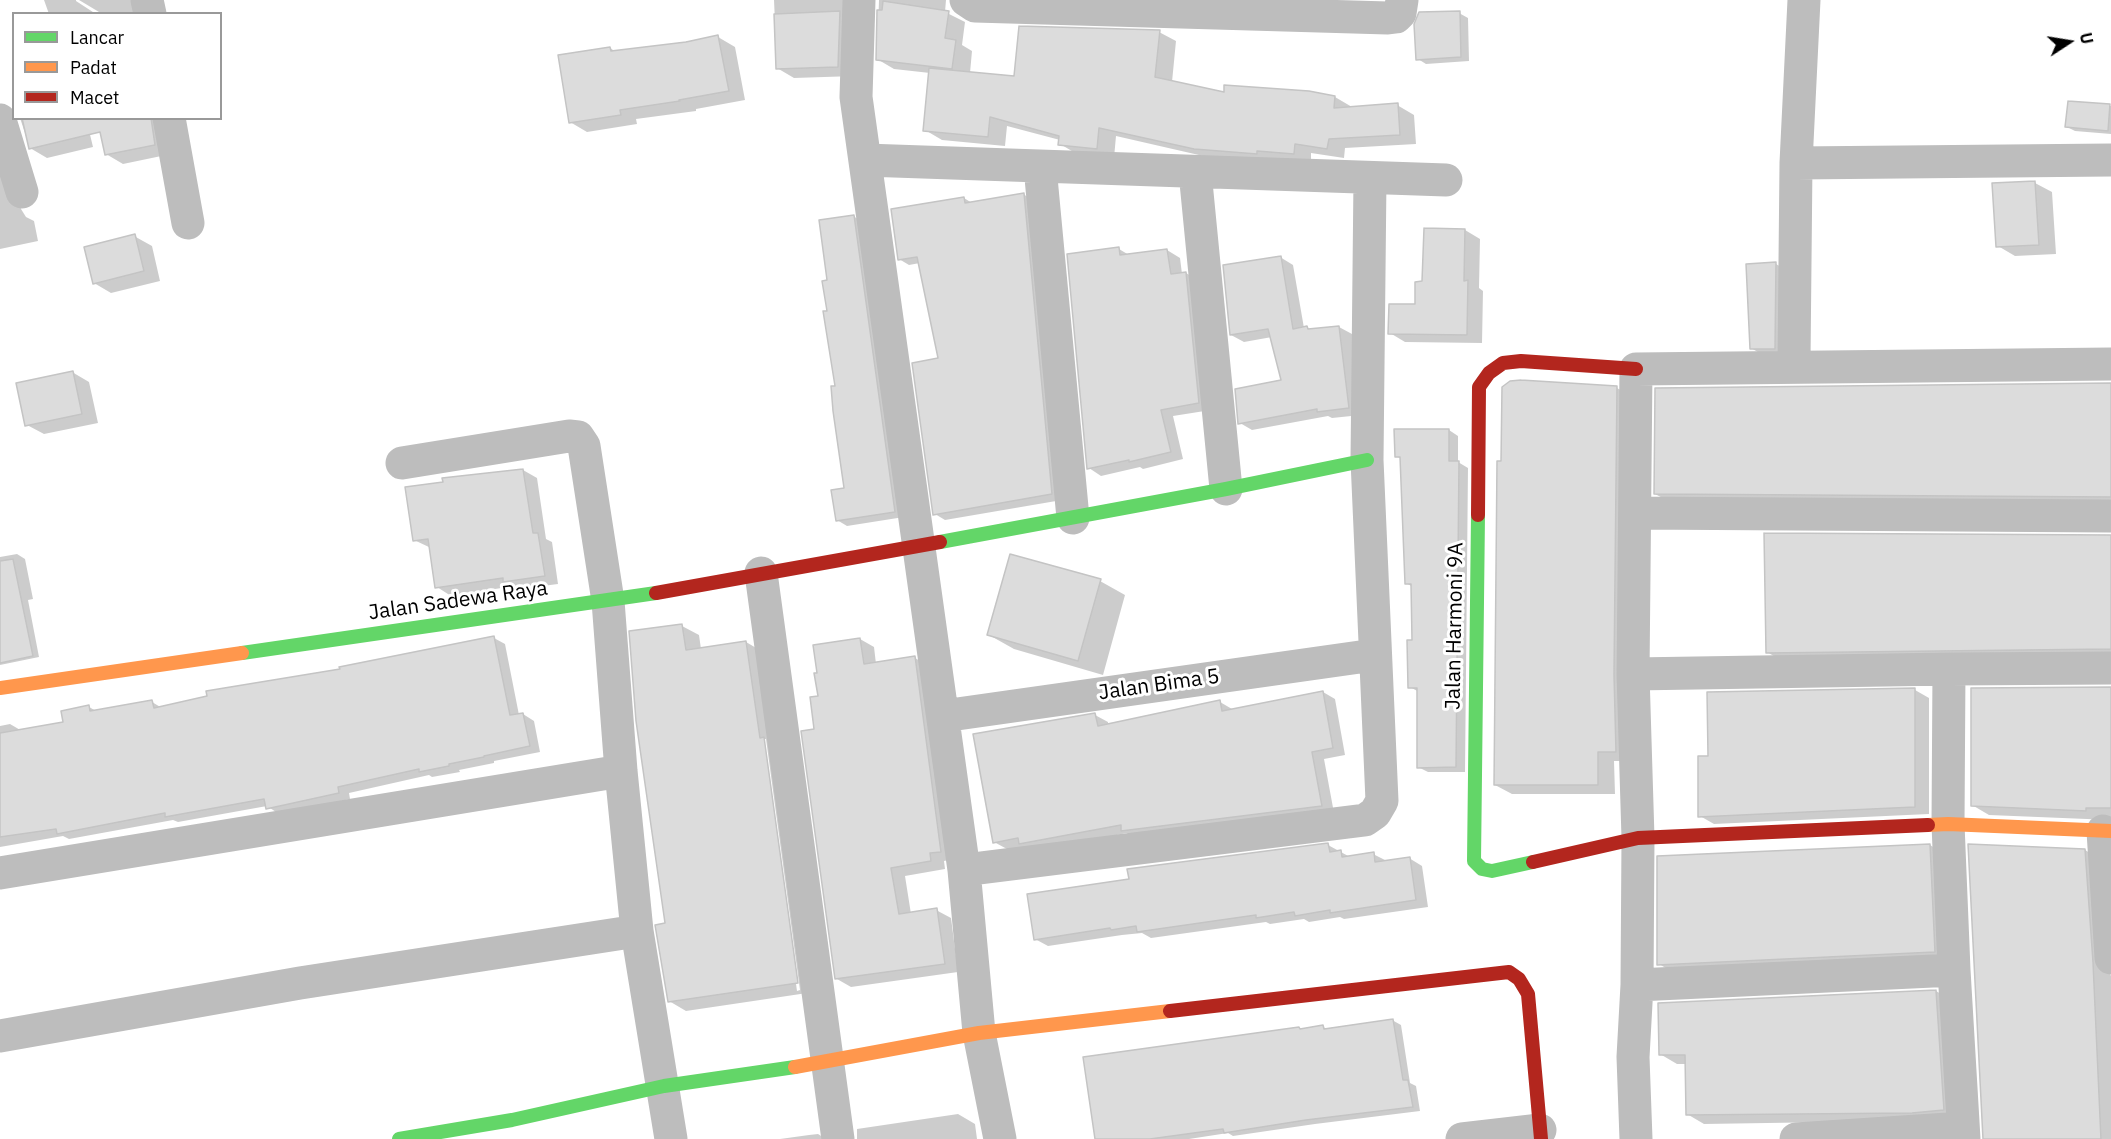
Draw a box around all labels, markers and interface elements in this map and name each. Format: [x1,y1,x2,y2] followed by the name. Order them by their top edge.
[12,12,222,120] legend
[2039,12,2099,72] north arrow
[70,26,124,49] text: Lancar
[2076,31,2098,46] text: U
[70,56,117,79] text: Padat
[70,86,119,109] text: Macet
[1441,542,1469,710] street label: Jalan Harmoni 9A
[367,576,549,626] street label: Jalan Sadewa Raya
[1097,664,1221,706] street label: Jalan Bima 5

